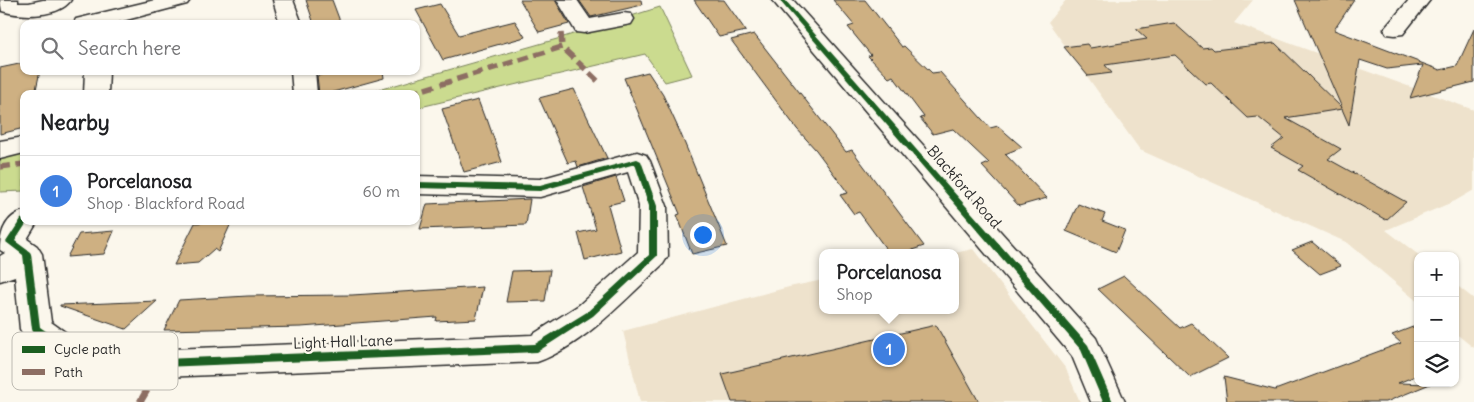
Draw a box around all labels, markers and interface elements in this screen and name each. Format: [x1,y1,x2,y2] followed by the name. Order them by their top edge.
[20,20,420,75] search box
[38,34,66,62] icon: search
[78,36,181,60] text: Search here
[40,109,110,136] text: Nearby
[923,141,1006,232] street label: Blackford Road
[87,169,192,193] text: Porcelanosa
[53,181,59,201] text: 1
[362,181,400,201] text: 60 m
[87,193,245,213] text: Shop · Blackford Road
[690,222,716,248] your location
[819,249,959,314] popup
[1414,252,1459,387] map controls
[1414,252,1459,297] button: +
[836,260,942,284] text: Porcelanosa
[836,284,873,304] text: Shop
[1414,297,1459,342] button: −
[293,330,393,353] street label: Light Hall Lane
[873,330,905,368] pin: 1
[12,332,178,390] legend
[54,340,121,358] text: Cycle path
[1414,342,1459,387] button: layers
[54,363,83,381] text: Path

